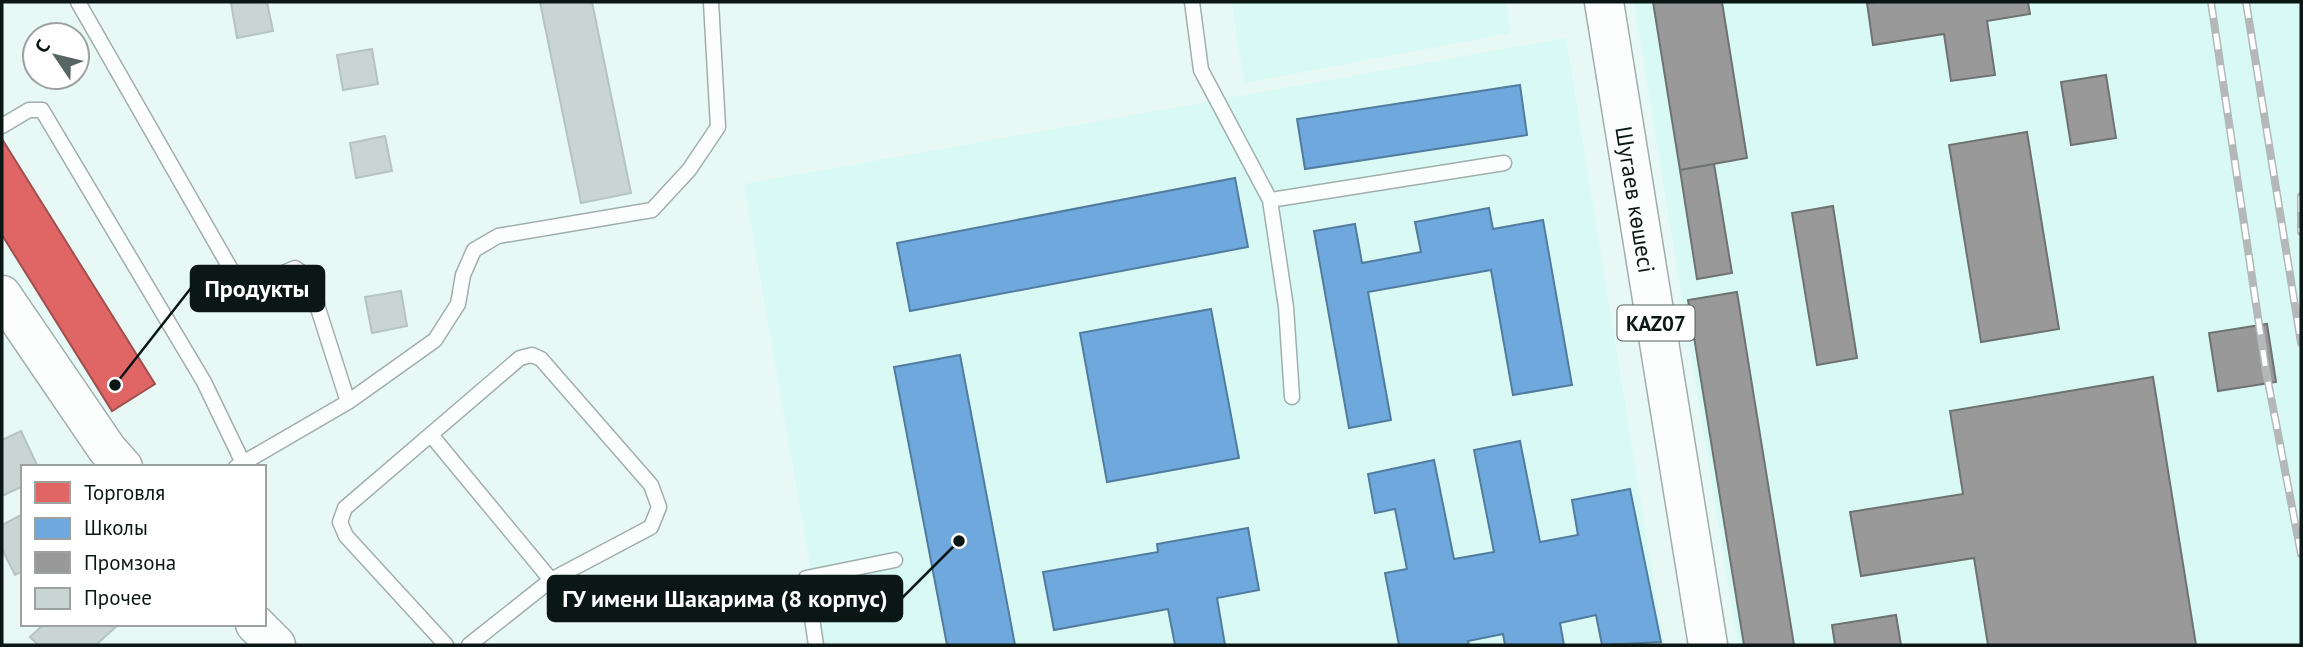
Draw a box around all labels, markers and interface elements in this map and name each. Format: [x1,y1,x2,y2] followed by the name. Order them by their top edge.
[21,21,91,91] north arrow
[29,35,55,57] text: С
[1610,124,1662,275] street label: Шугаев көшесі
[191,266,324,311] callout: Продукты
[205,273,309,304] text: Продукты
[1618,306,1694,340] road number: KAZ07
[21,465,266,626] legend
[84,479,165,506] text: Торговля
[84,514,148,541] text: Школы
[84,549,176,576] text: Промзона
[548,576,902,621] callout: ГУ имени Шакарима (8 корпус)
[562,583,888,614] text: ГУ имени Шакарима (8 корпус)
[84,584,152,611] text: Прочее

